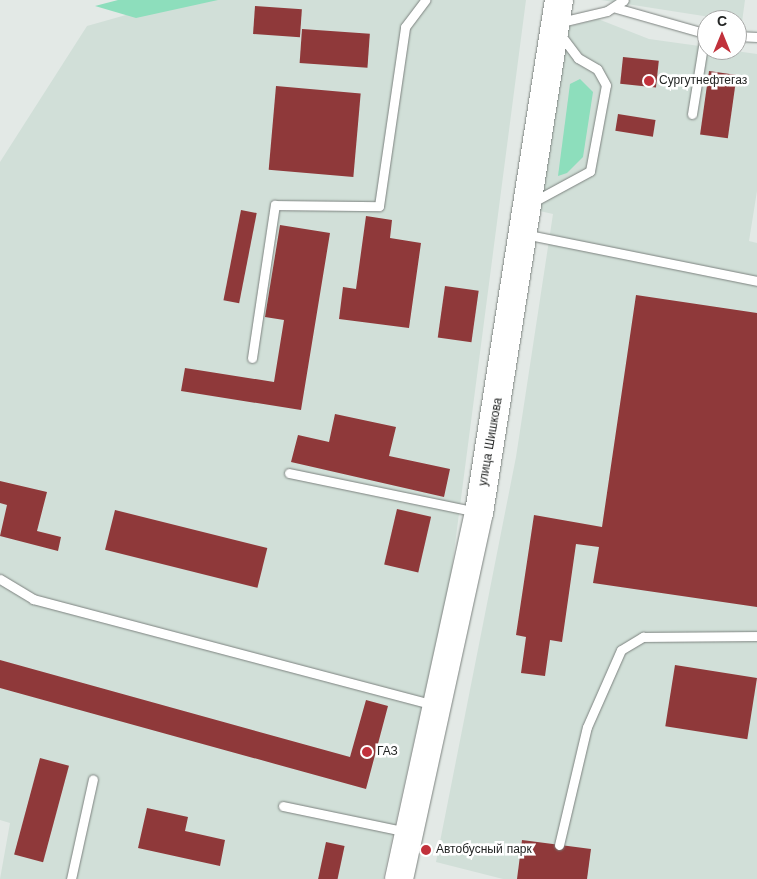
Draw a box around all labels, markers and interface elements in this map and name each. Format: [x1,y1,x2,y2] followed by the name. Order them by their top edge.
[697,10,747,60] north arrow
[717,13,727,29] text: С
[659,74,747,88] place label: Сургутнефтегаз
[643,75,655,87] marker: Сургутнефтегаз
[476,397,506,487] street label: улица Шишкова
[377,745,398,759] place label: ГАЗ
[361,746,373,758] marker: ГАЗ
[436,843,532,857] place label: Автобусный парк
[420,844,432,856] marker: Автобусный парк

